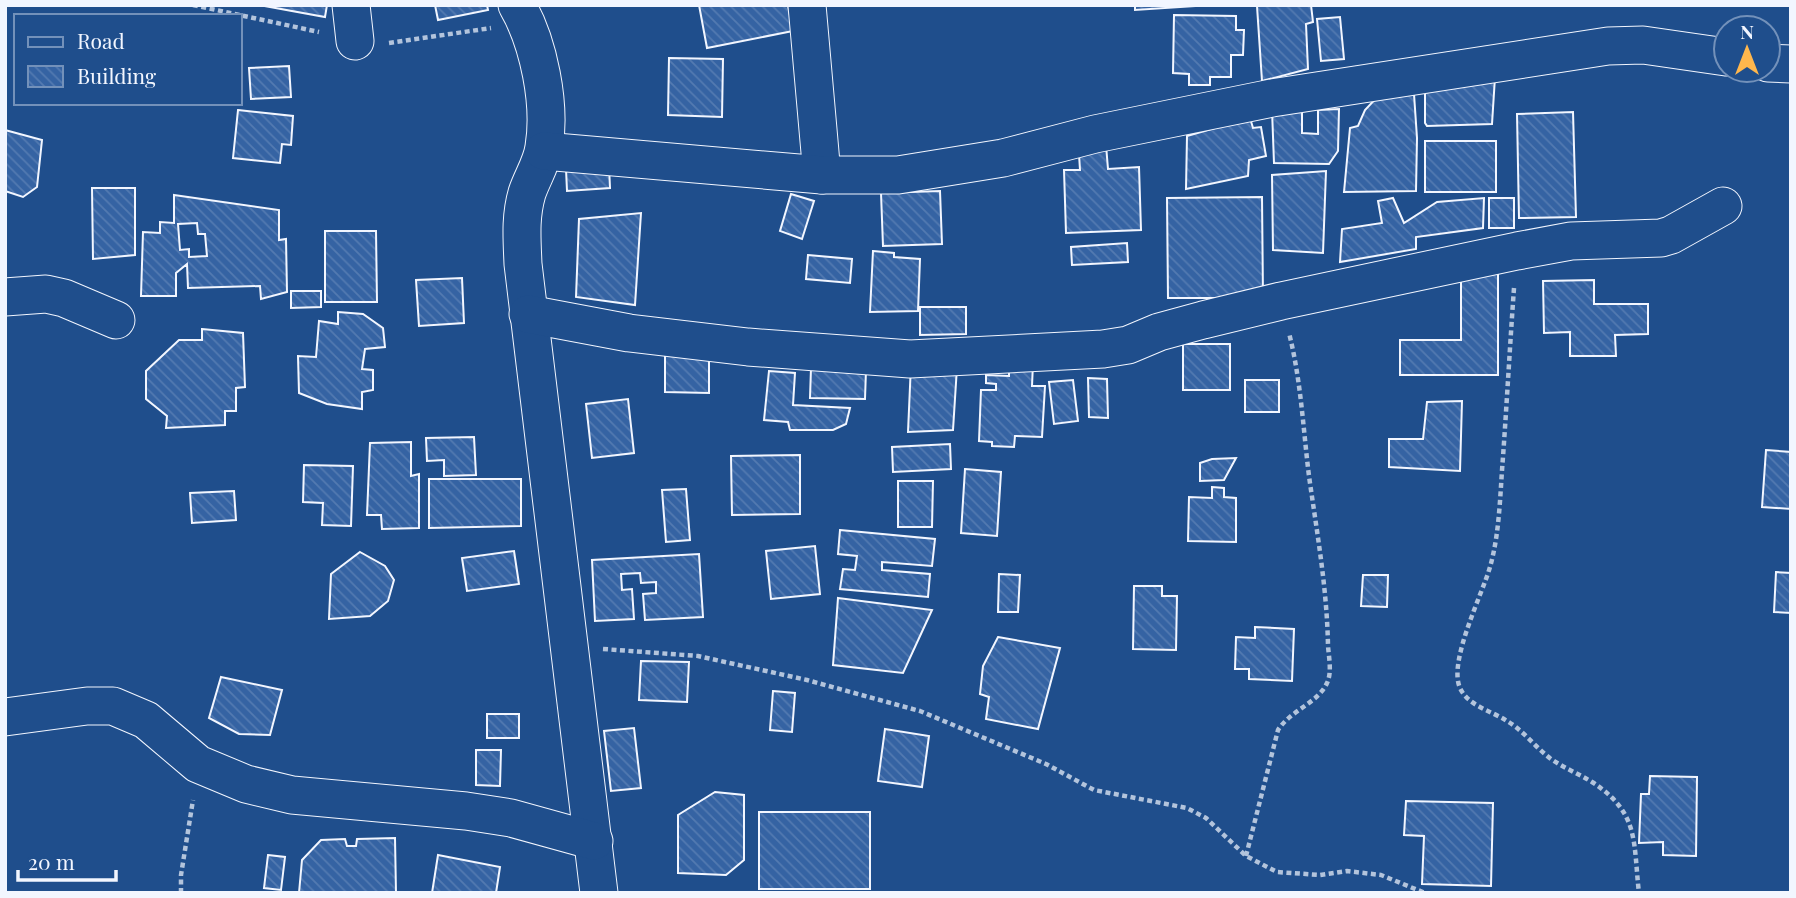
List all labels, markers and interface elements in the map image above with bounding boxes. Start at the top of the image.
legend [14,14,242,105]
north arrow [1712,14,1782,84]
text: N [1740,18,1754,44]
text: Road [77,26,125,54]
text: Building [77,61,156,89]
scale bar [18,838,116,882]
text: 20 m [28,847,75,875]

